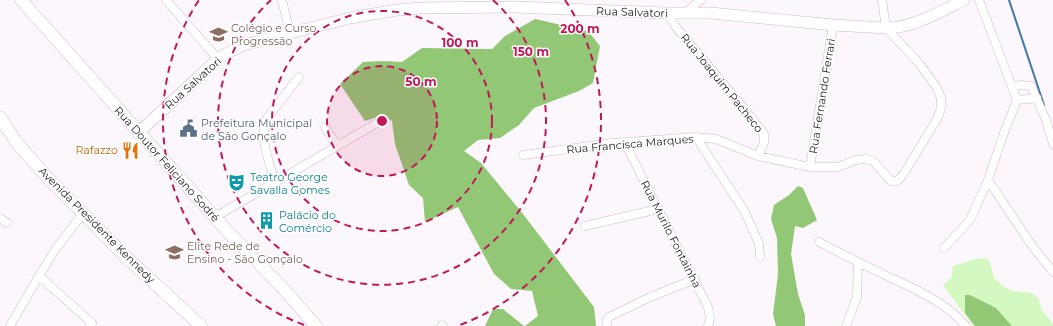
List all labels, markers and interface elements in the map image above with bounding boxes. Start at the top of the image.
street label: Rua Salvatori [596,4,668,20]
place label: Colégio e Curso Progressão [231,21,317,48]
text: 200 m [560,21,600,36]
school or university icon: Colégio e Curso Progressão [208,24,228,44]
street label: Rua Joaquim Pacheco [678,31,766,135]
text: 100 m [442,35,478,50]
street label: Rua Fernando Ferrari [806,37,838,155]
text: 150 m [513,44,549,59]
street label: Rua Salvatori [162,54,224,112]
text: 50 m [405,74,437,89]
street label: Rua Doutor Feliciano Sodré [111,103,223,225]
centre of rings [375,114,389,128]
place label: Prefeitura Municipal de São Gonçalo [201,116,312,143]
public building icon: Prefeitura Municipal de São Gonçalo [178,119,198,139]
street label: Rua Francisca Marques [566,131,695,157]
restaurant icon: Rafazzo [121,140,141,160]
place label: Rafazzo [75,143,118,157]
street label: Avenida Presidente Kennedy [36,164,158,286]
place label: Teatro George Savalla Gomes [250,170,330,197]
theatre icon: Teatro George Savalla Gomes [227,173,247,193]
street label: Rua Murilo Fontainha [638,178,704,290]
place label: Palácio do Comércio [279,208,336,235]
building icon: Palácio do Comércio [256,211,276,231]
place label: Elite Rede de Ensino - São Gonçalo [187,239,303,266]
school or university icon: Elite Rede de Ensino - São Gonçalo [164,242,184,262]

